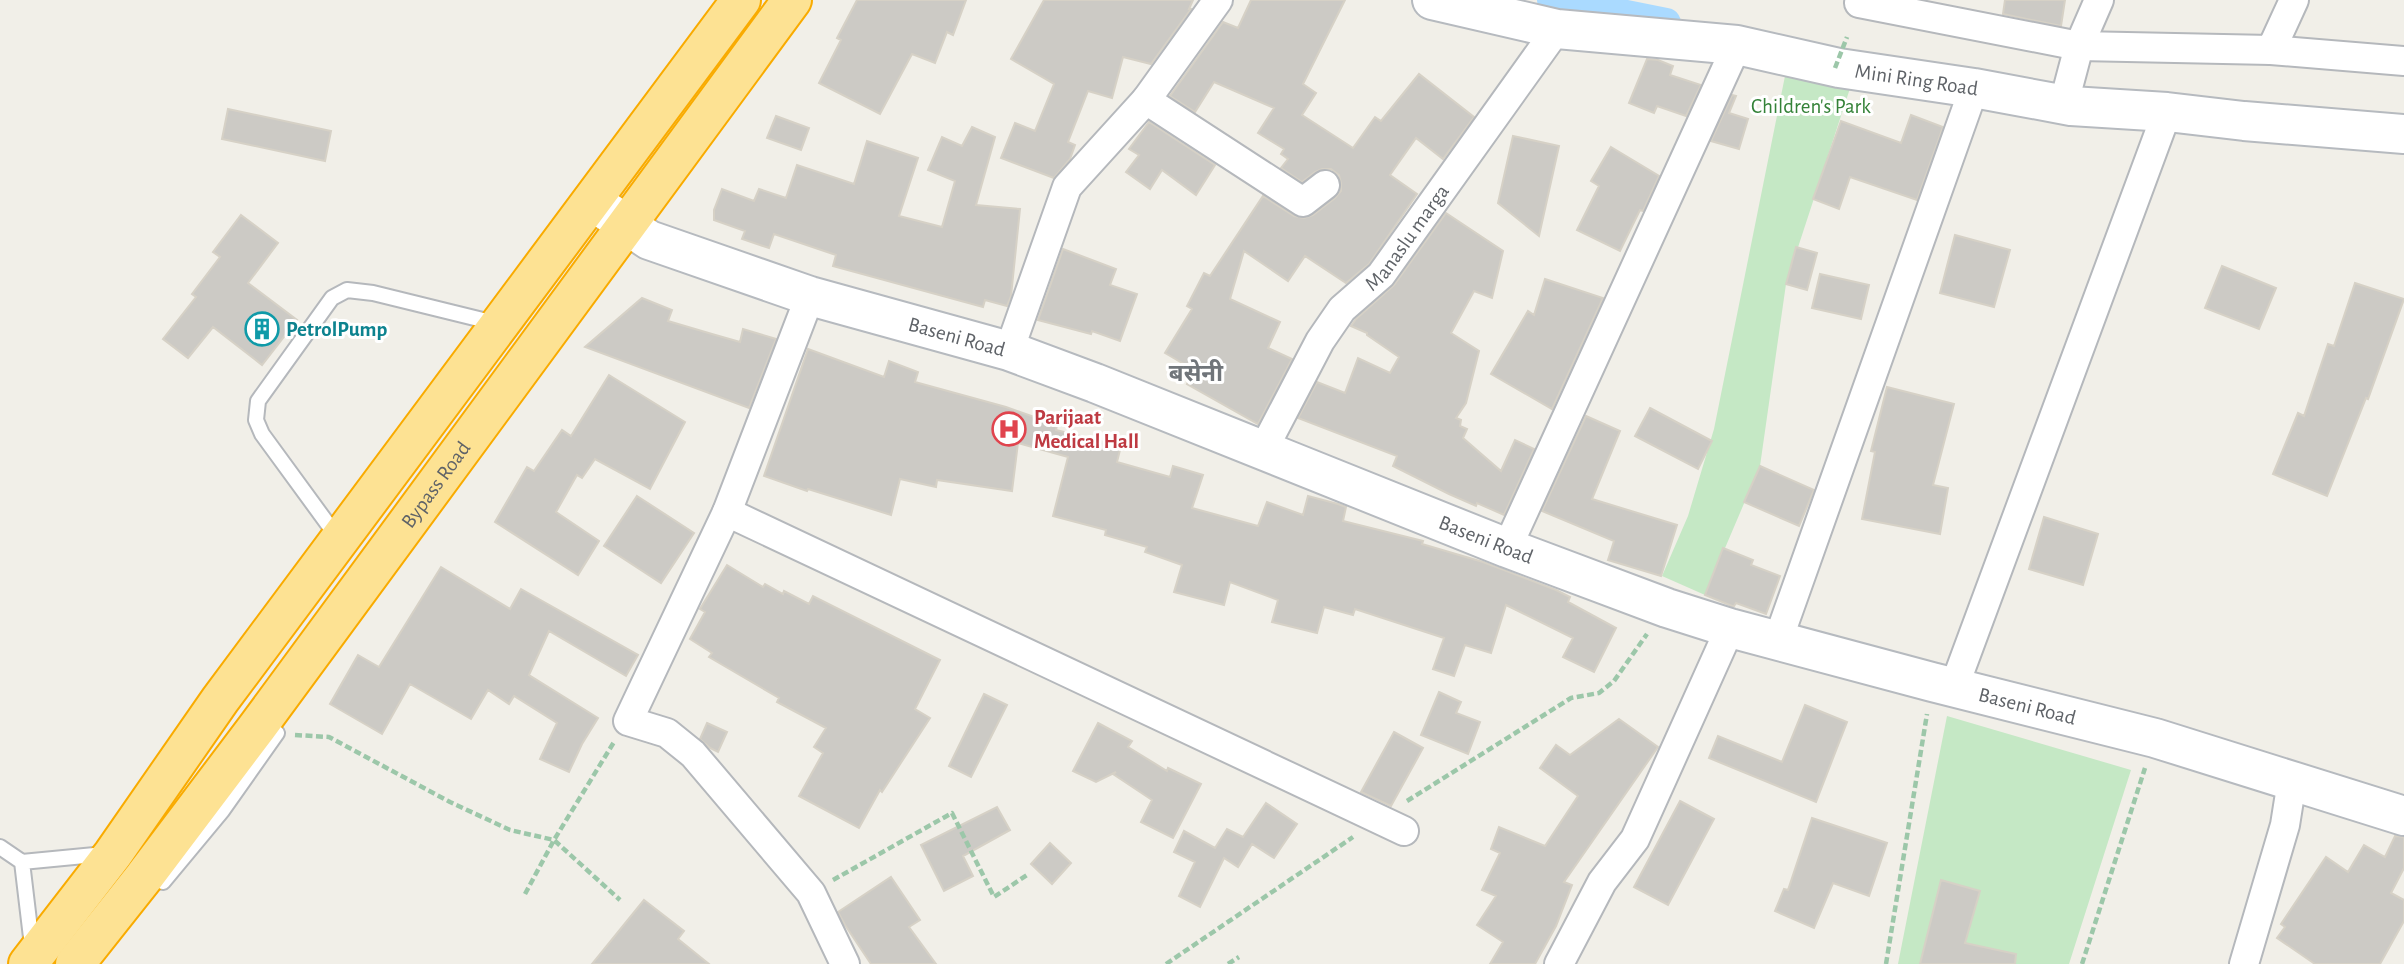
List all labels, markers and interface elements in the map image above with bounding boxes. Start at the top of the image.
street label: Mini Ring Road [1854,60,1980,99]
park label: Children's Park [1751,96,1871,117]
street label: Manaslu marga [1361,180,1453,295]
building icon: PetrolPump [243,310,281,348]
street label: Baseni Road [906,313,1008,360]
place label: PetrolPump [286,319,387,340]
district label: बसेनी [1169,359,1224,386]
place label: Parijaat Medical Hall [1034,407,1139,452]
hospital icon: Parijaat Medical Hall [990,410,1028,448]
street label: Bypass Road [397,437,474,532]
street label: Baseni Road [1436,511,1536,567]
street label: Baseni Road [1977,684,2078,728]

